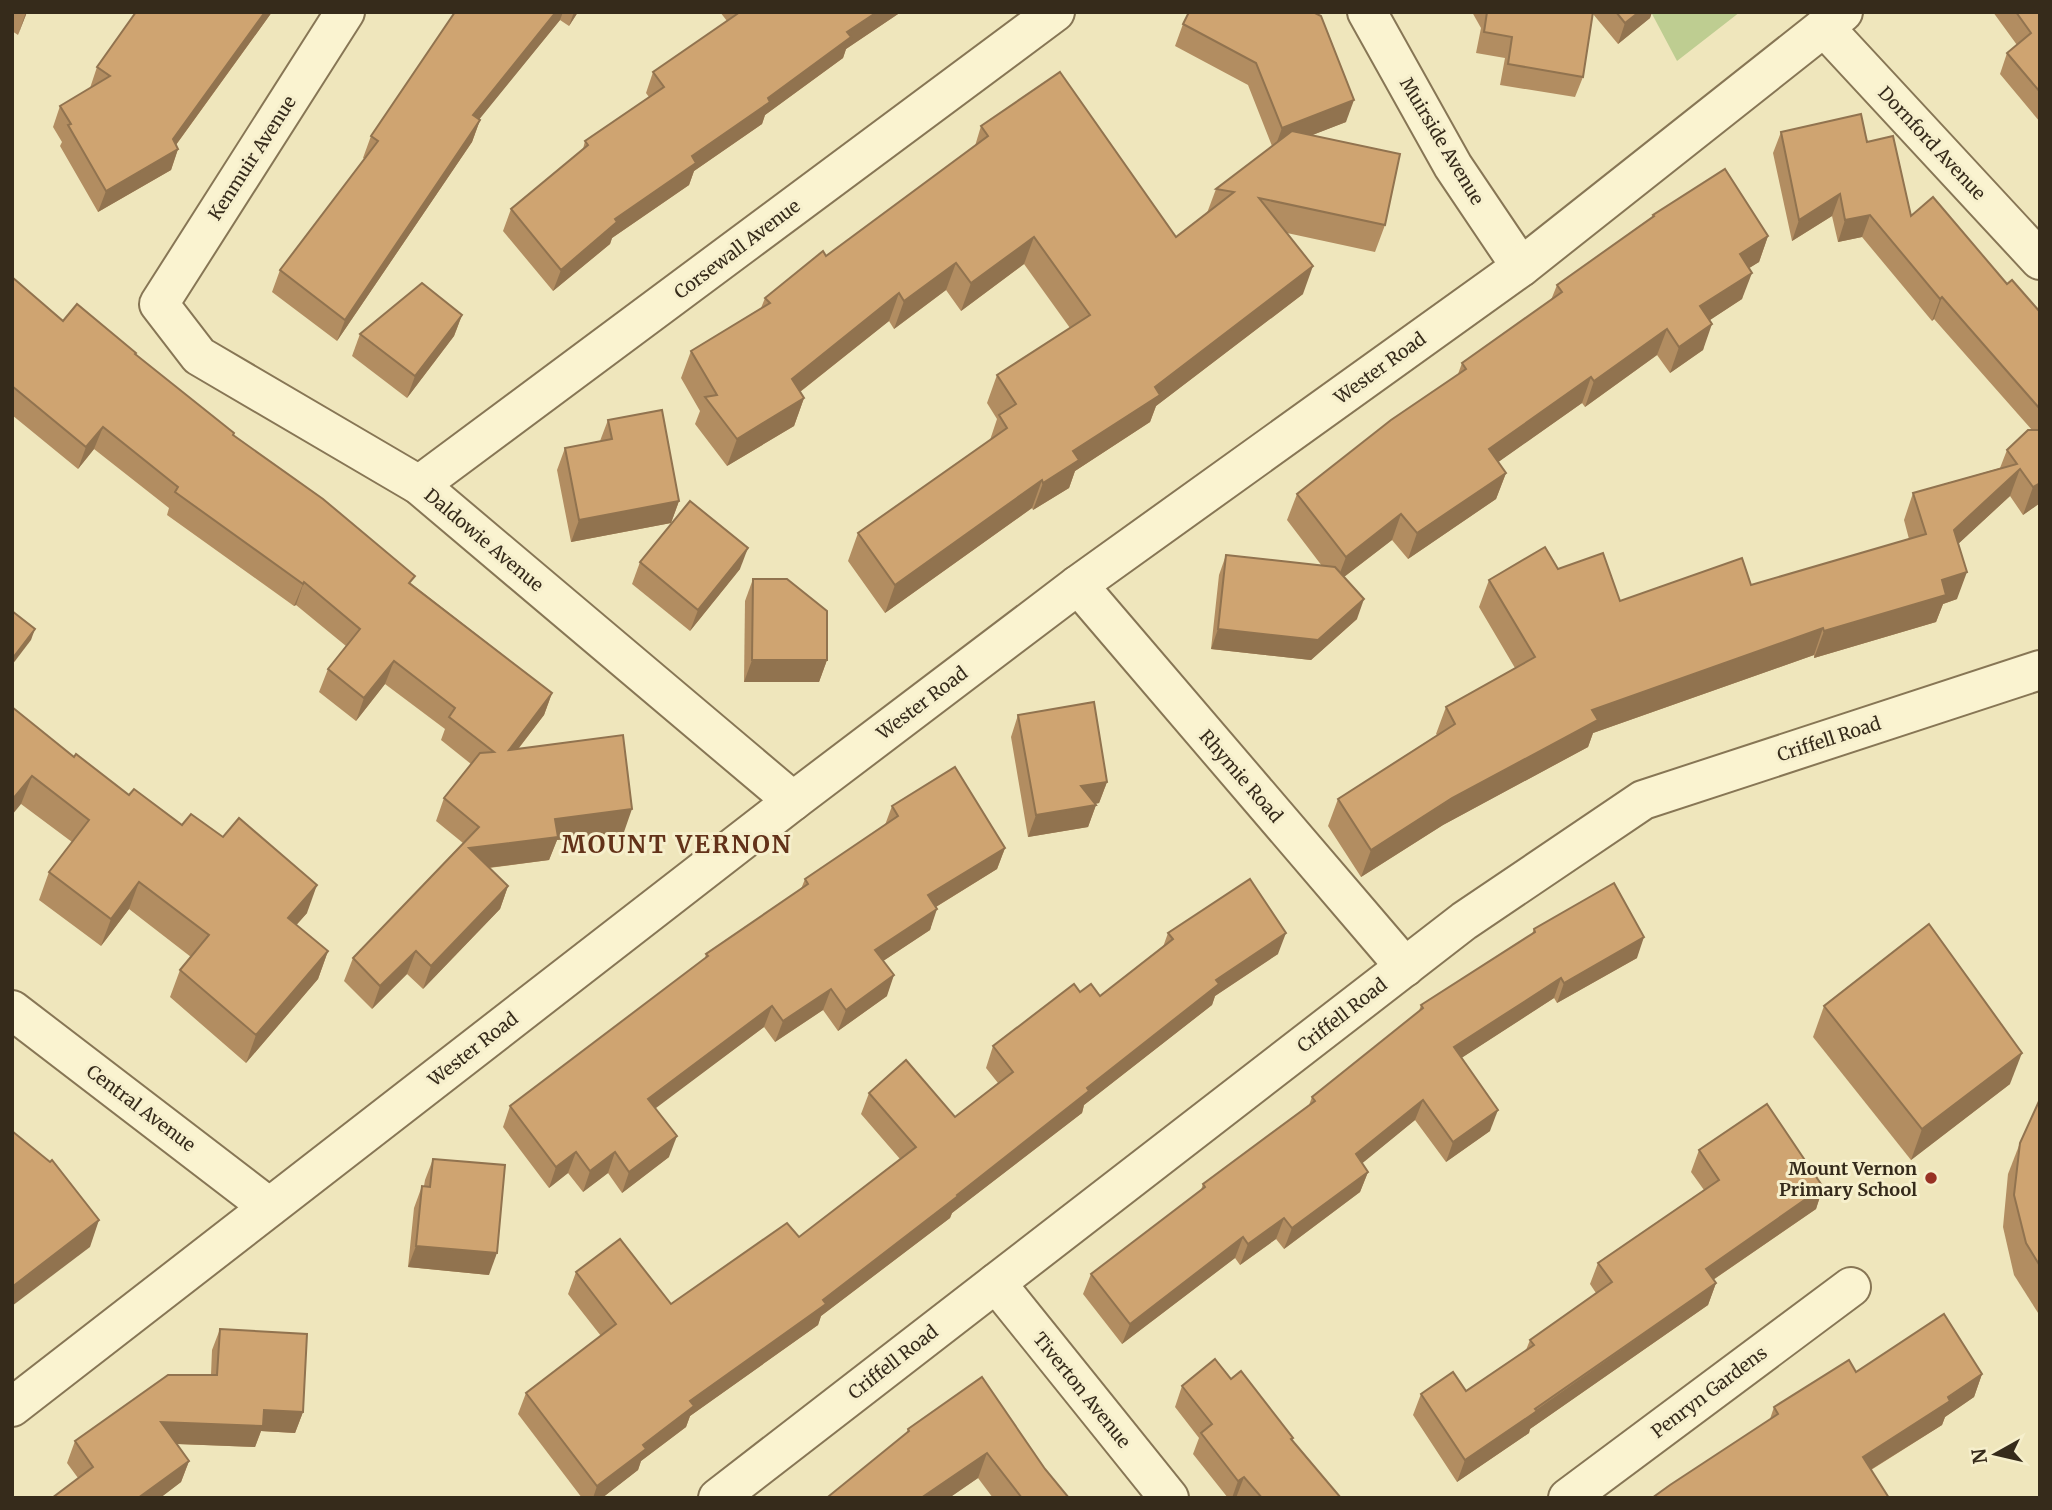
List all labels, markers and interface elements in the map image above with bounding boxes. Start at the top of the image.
street label: Muirside Avenue [1395,73,1489,209]
street label: Dornford Avenue [1873,81,1991,205]
street label: Kenmuir Avenue [203,91,301,225]
street label: Corsewall Avenue [669,194,805,304]
street label: Wester Road [1329,327,1430,410]
street label: Daldowie Avenue [420,484,548,596]
street label: Wester Road [871,661,972,745]
street label: Criffell Road [1774,711,1884,767]
street label: Rhymie Road [1194,725,1288,827]
district label: MOUNT VERNON [562,829,792,860]
street label: Criffell Road [1293,973,1392,1057]
street label: Wester Road [423,1007,523,1092]
street label: Central Avenue [82,1060,200,1156]
place label: Mount Vernon Primary School [1779,1157,1917,1201]
marker: Mount Vernon Primary School [1923,1170,1939,1186]
street label: Criffell Road [844,1320,943,1404]
street label: Tiverton Avenue [1028,1328,1136,1452]
street label: Penryn Gardens [1647,1341,1772,1443]
north arrow [1961,1419,2031,1489]
text: N [1966,1447,1992,1465]

